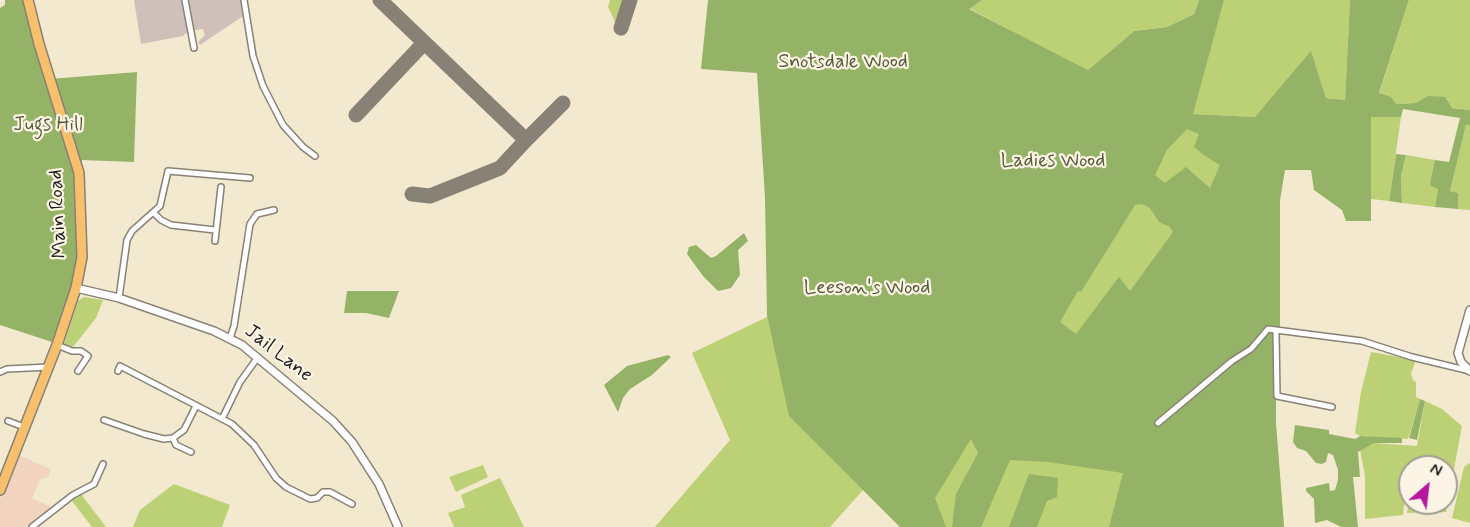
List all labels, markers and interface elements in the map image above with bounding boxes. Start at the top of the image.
park label: Snotsdale Wood [778,51,908,75]
park label: Jugs Hill [13,114,83,138]
park label: Ladies Wood [1001,150,1105,174]
street label: Main Road [45,169,73,259]
park label: Leeson's Wood [804,277,930,301]
street label: Jail Lane [239,320,317,388]
north arrow [1398,455,1458,515]
text: N [1426,459,1445,482]

